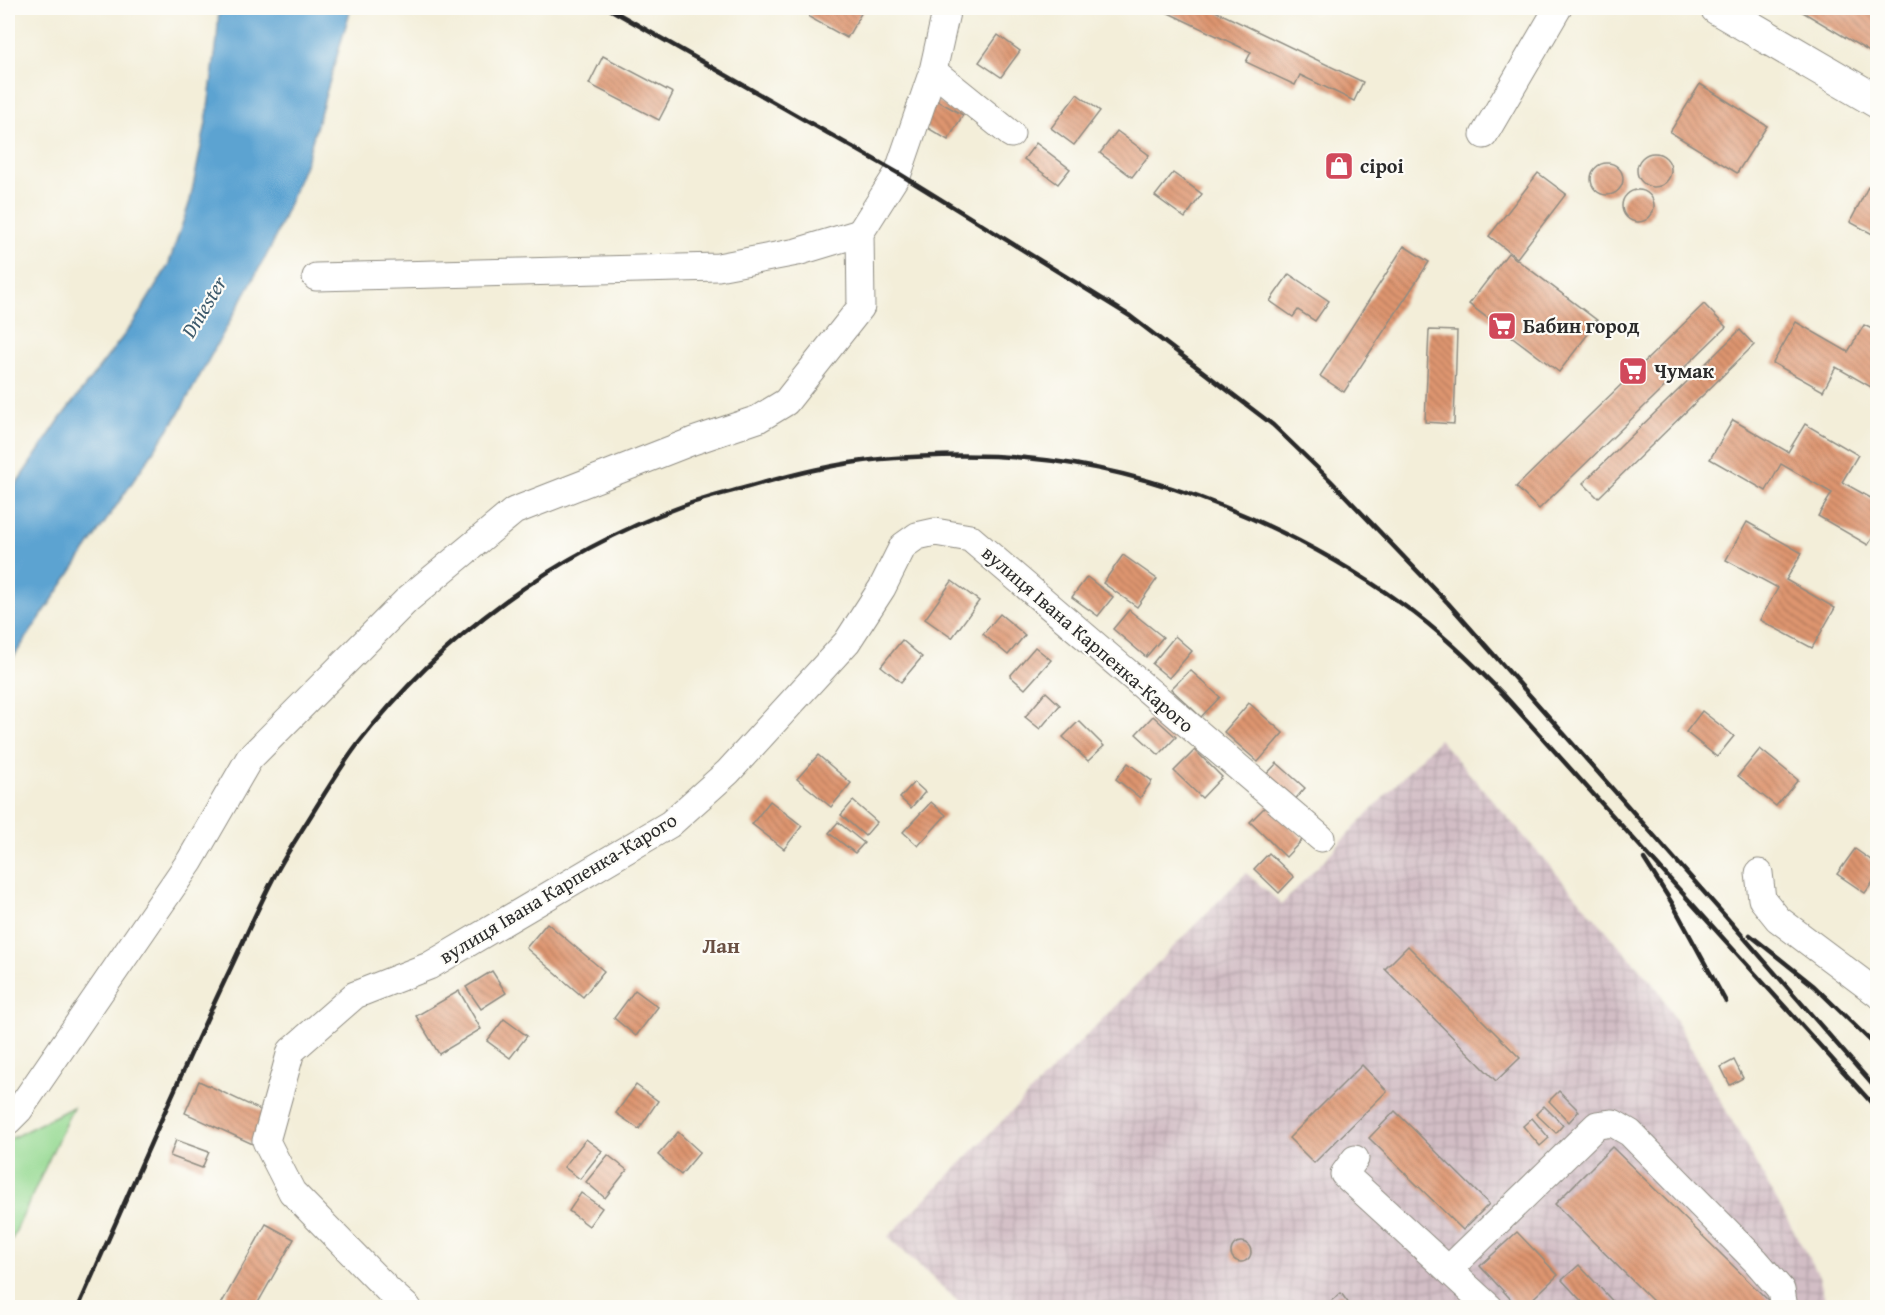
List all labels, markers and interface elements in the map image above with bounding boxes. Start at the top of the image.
shop icon: сіроі [1323,150,1355,182]
place label: сіроі [1360,151,1404,180]
water label: Dniester [173,269,235,344]
supermarket icon: Бабин город [1486,310,1518,342]
place label: Бабин город [1523,311,1640,340]
supermarket icon: Чумак [1617,355,1649,387]
place label: Чумак [1654,356,1715,385]
street label: вулиця Івана Карпенка-Карого [976,538,1201,739]
street label: вулиця Івана Карпенка-Карого [433,805,682,970]
district label: Лан [702,930,740,961]

